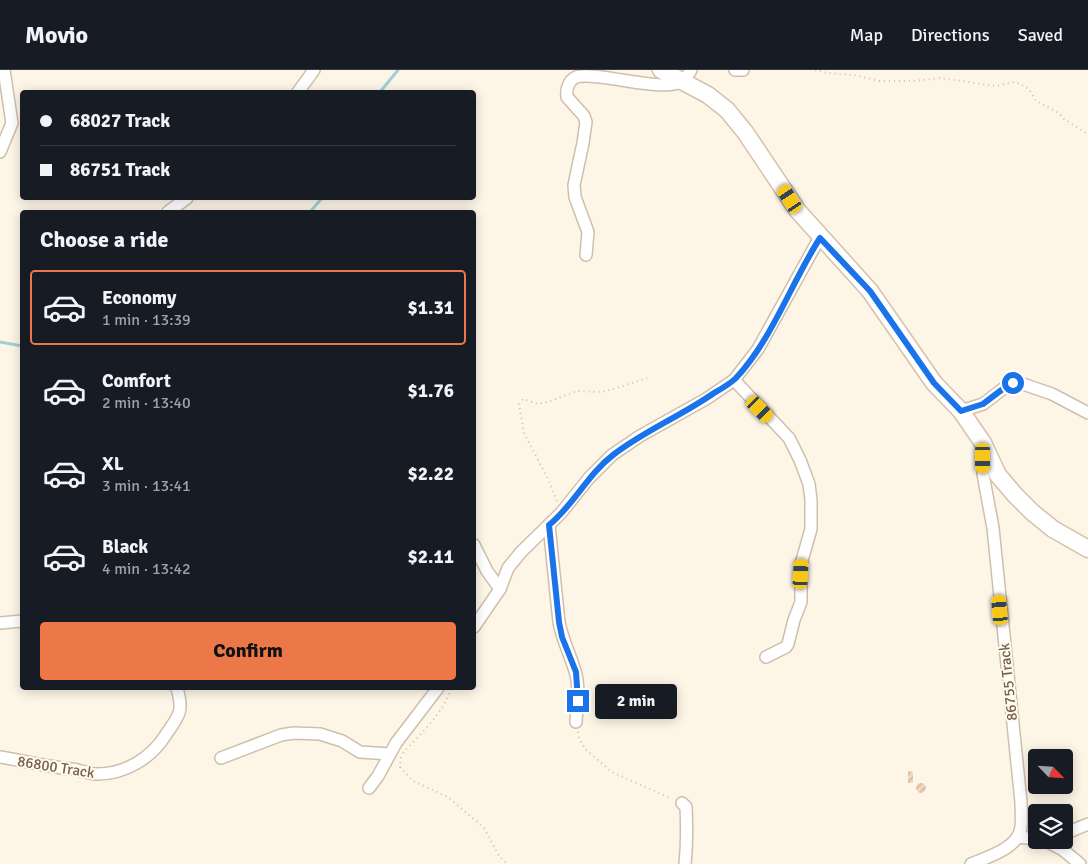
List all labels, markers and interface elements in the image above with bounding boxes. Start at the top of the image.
text: Movio [25,20,88,50]
text: Map [850,24,883,46]
text: Directions [911,24,990,46]
text: Saved [1018,24,1063,46]
text: 68027 Track [70,109,170,133]
text: 86751 Track [70,158,170,182]
car [775,182,804,216]
text: Choose a ride [40,226,168,253]
icon: car [42,285,87,330]
text: Economy [102,286,176,310]
text: $1.31 [408,296,454,320]
text: 1 min · 13:39 [102,310,191,330]
icon: car [42,368,87,413]
text: Comfort [102,369,171,393]
route start [1002,372,1024,394]
text: $1.76 [408,379,454,403]
text: 2 min · 13:40 [102,393,191,413]
car [744,393,775,425]
car [975,443,990,473]
icon: car [42,451,87,496]
text: XL [102,452,124,476]
text: $2.22 [408,462,454,486]
text: 3 min · 13:41 [102,476,191,496]
icon: car [42,534,87,579]
text: Black [102,535,148,559]
text: $2.11 [408,545,454,569]
text: 4 min · 13:42 [102,559,191,579]
car [792,559,809,589]
car [991,594,1008,626]
button: Confirm [40,622,456,680]
street label: 86755 Track [995,642,1021,722]
callout: 2 min [596,684,678,718]
route end [567,690,589,712]
text: 2 min [617,691,655,711]
north arrow [1028,749,1072,794]
map controls [1028,749,1073,849]
street label: 86800 Track [16,752,96,782]
button: layers [1028,804,1073,849]

